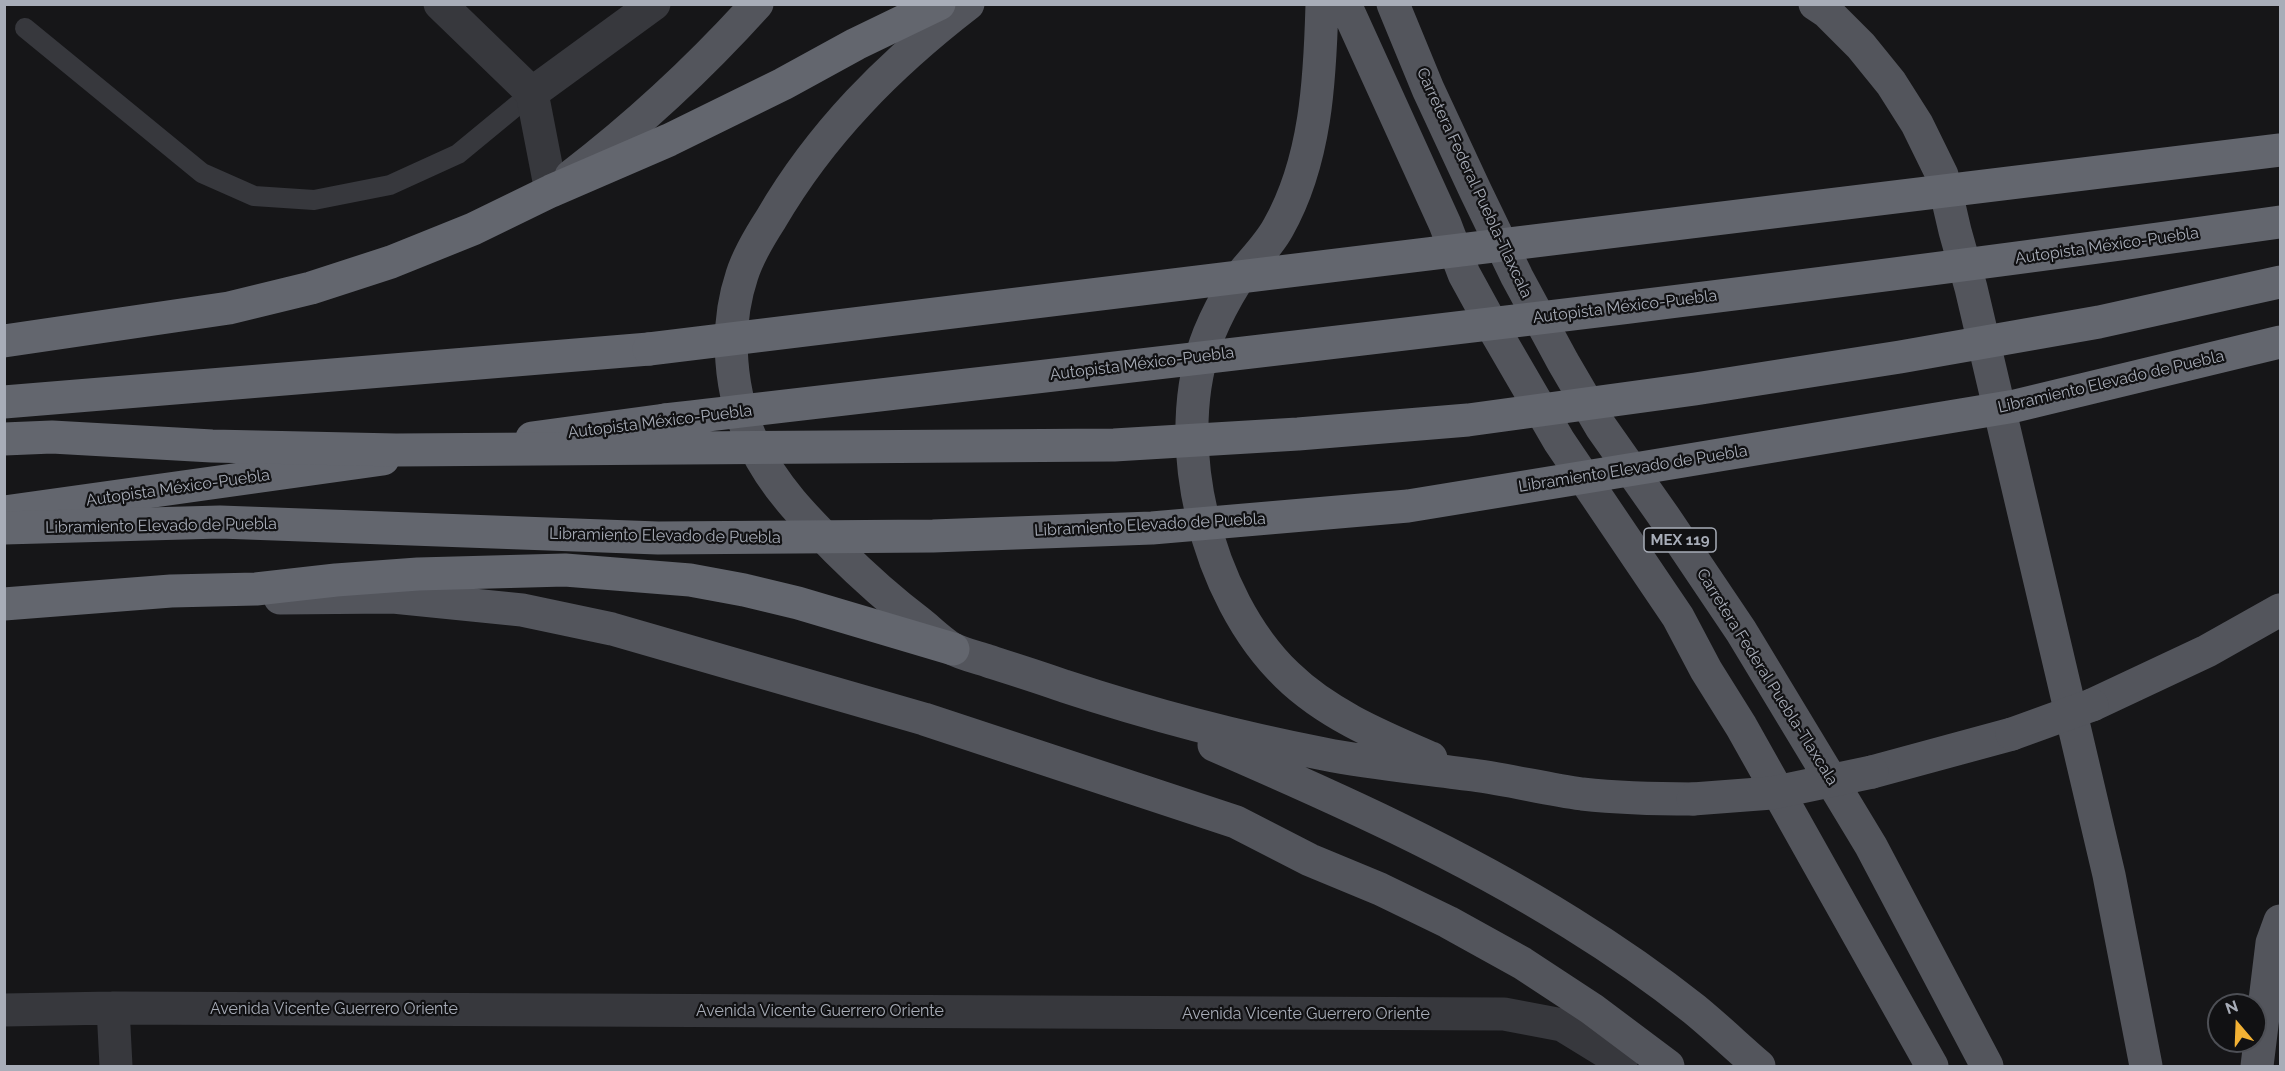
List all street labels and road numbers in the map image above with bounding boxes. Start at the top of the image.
street label: Carretera Federal Puebla-Tlaxcala [1412,65,1536,301]
street label: Autopista México-Puebla [2014,224,2200,268]
street label: Autopista México-Puebla [1532,286,1718,328]
street label: Autopista México-Puebla [1049,343,1235,385]
street label: Libramiento Elevado de Puebla [1996,347,2226,417]
street label: Autopista México-Puebla [567,401,753,443]
street label: Libramiento Elevado de Puebla [1517,441,1749,497]
street label: Autopista México-Puebla [85,466,271,510]
street label: Libramiento Elevado de Puebla [1034,509,1266,541]
street label: Libramiento Elevado de Puebla [45,514,277,538]
street label: Libramiento Elevado de Puebla [549,524,781,548]
road number: MEX 119 [1644,528,1716,552]
street label: Carretera Federal Puebla-Tlaxcala [1692,565,1842,789]
street label: Avenida Vicente Guerrero Oriente [210,999,458,1019]
street label: Avenida Vicente Guerrero Oriente [696,1001,944,1021]
street label: Avenida Vicente Guerrero Oriente [1182,1004,1430,1024]

